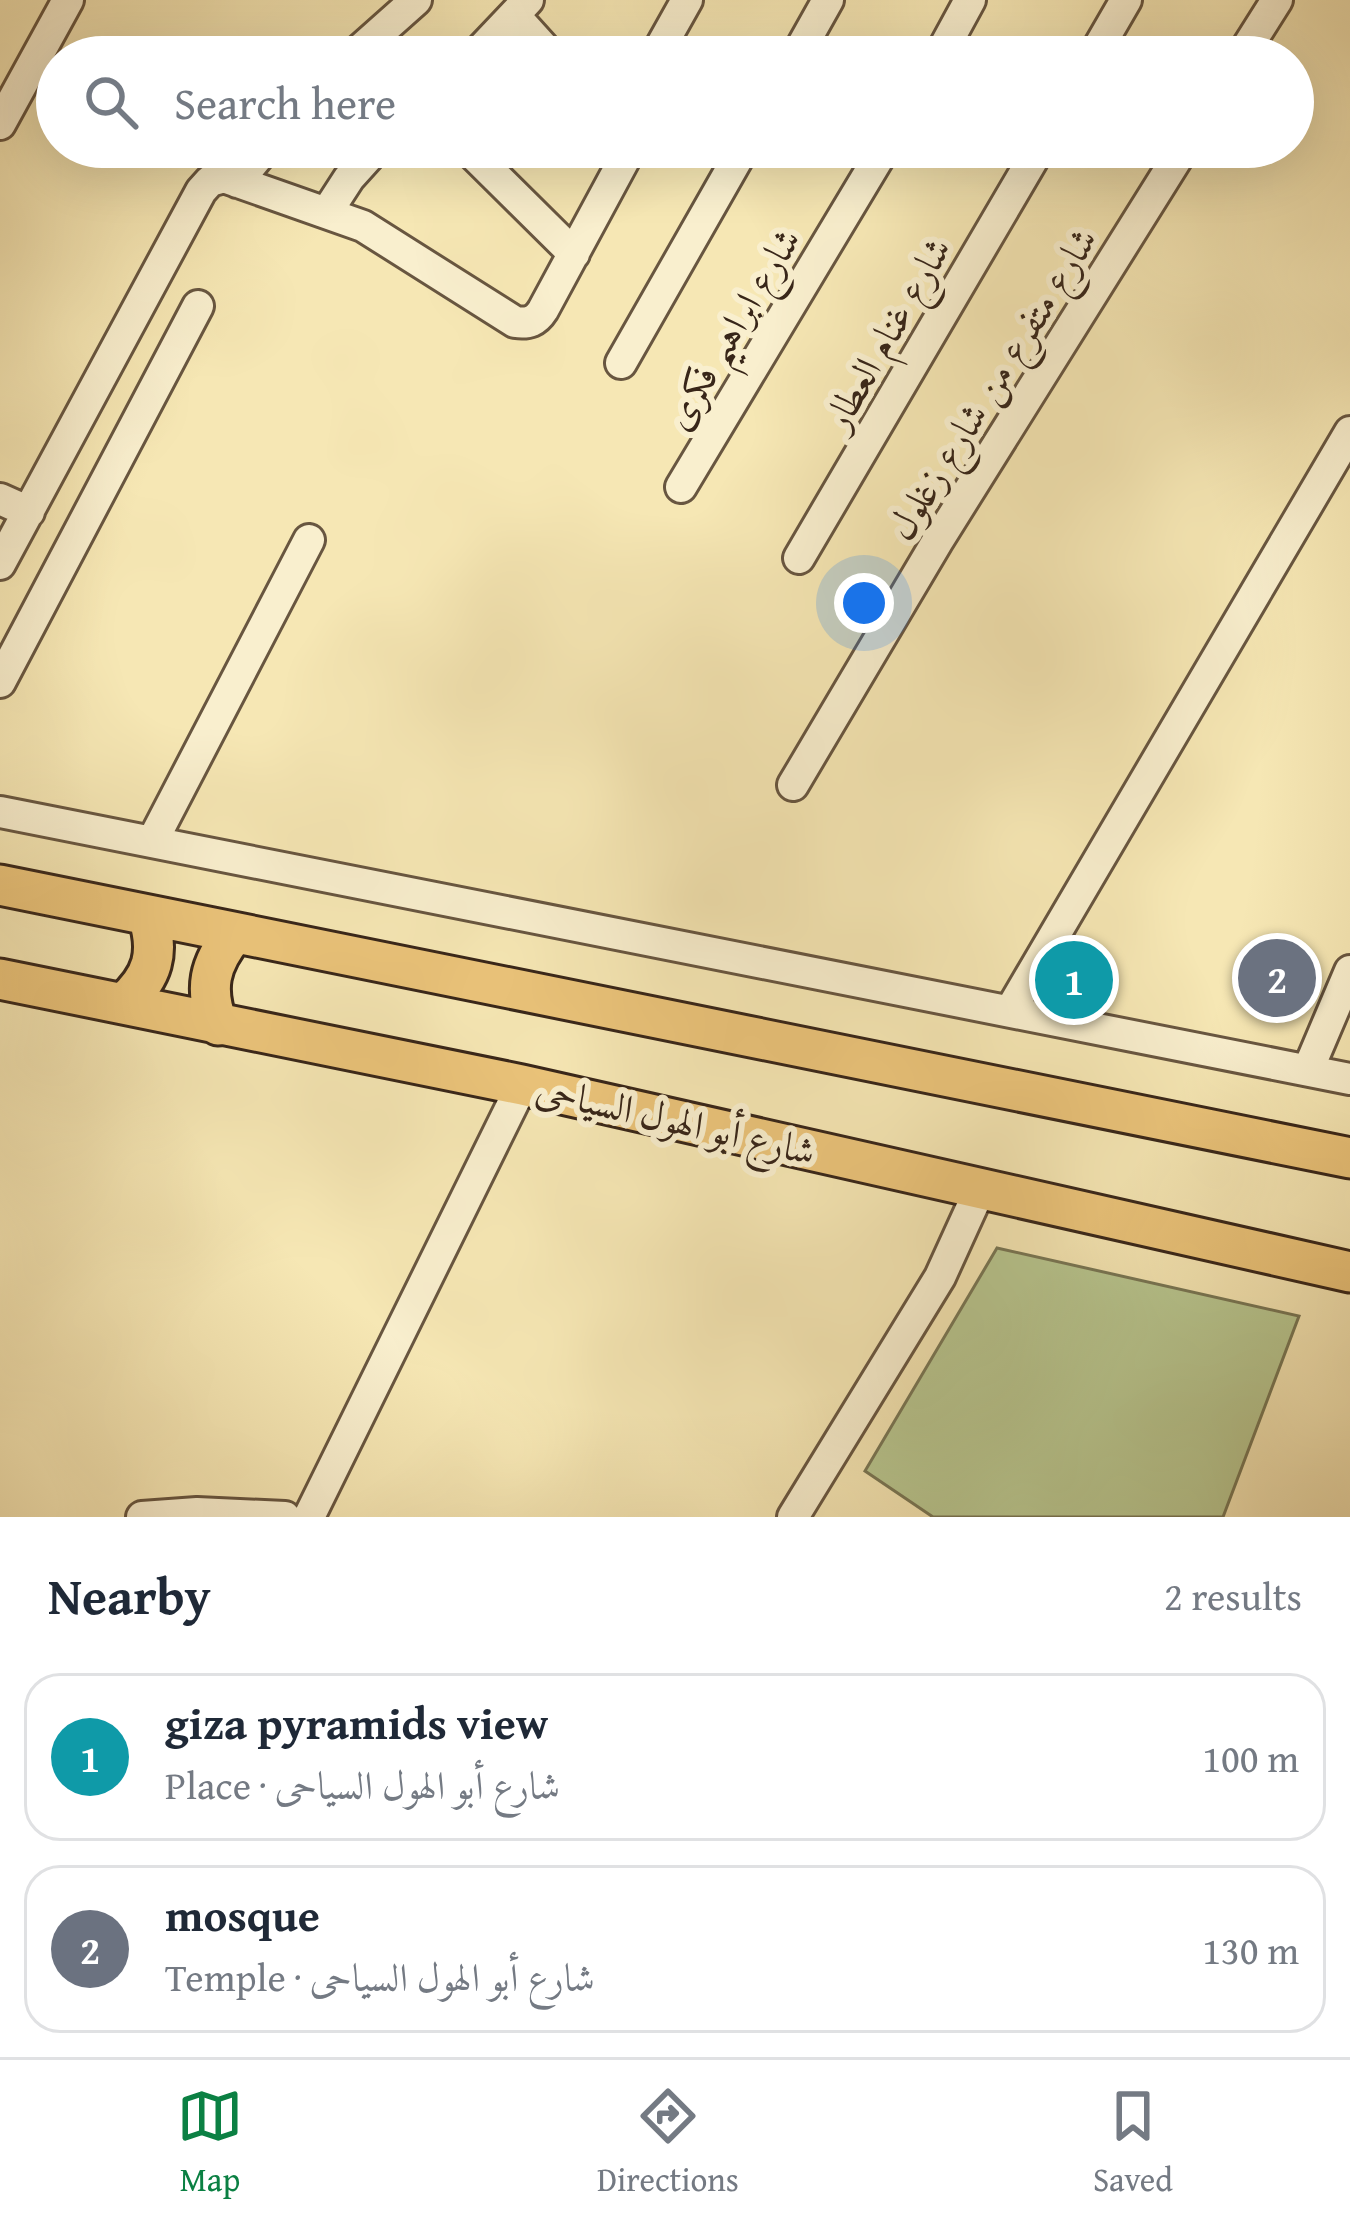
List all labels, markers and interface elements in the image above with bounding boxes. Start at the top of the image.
search box [36,36,1314,168]
icon: search [78,69,144,135]
text: Search here [174,70,396,135]
street label: شارع متفرع من شارع زغلول [872,215,1115,553]
street label: شارع ابراهيم فكرى [648,216,823,446]
street label: شارع غنام العطار [806,226,971,447]
your location [834,573,894,633]
pin: 2 [1238,933,1316,1023]
pin: 1 [1035,935,1113,1025]
street label: شارع أبو الهول السياحى [529,1059,822,1184]
text: Nearby [48,1558,211,1633]
text: 2 results [1164,1567,1302,1624]
text: giza pyramids view [165,1690,548,1755]
text: 1 [80,1729,100,1786]
text: 100 m [1202,1729,1299,1786]
text: Place · شارع أبو الهول السياحى [165,1756,560,1813]
text: mosque [165,1882,320,1947]
text: 2 [80,1921,100,1978]
text: 130 m [1202,1921,1299,1978]
text: Temple · شارع أبو الهول السياحى [165,1948,595,2005]
tab: Map [177,2083,243,2203]
tab: Directions [597,2083,739,2203]
tab: Saved [1093,2083,1173,2203]

